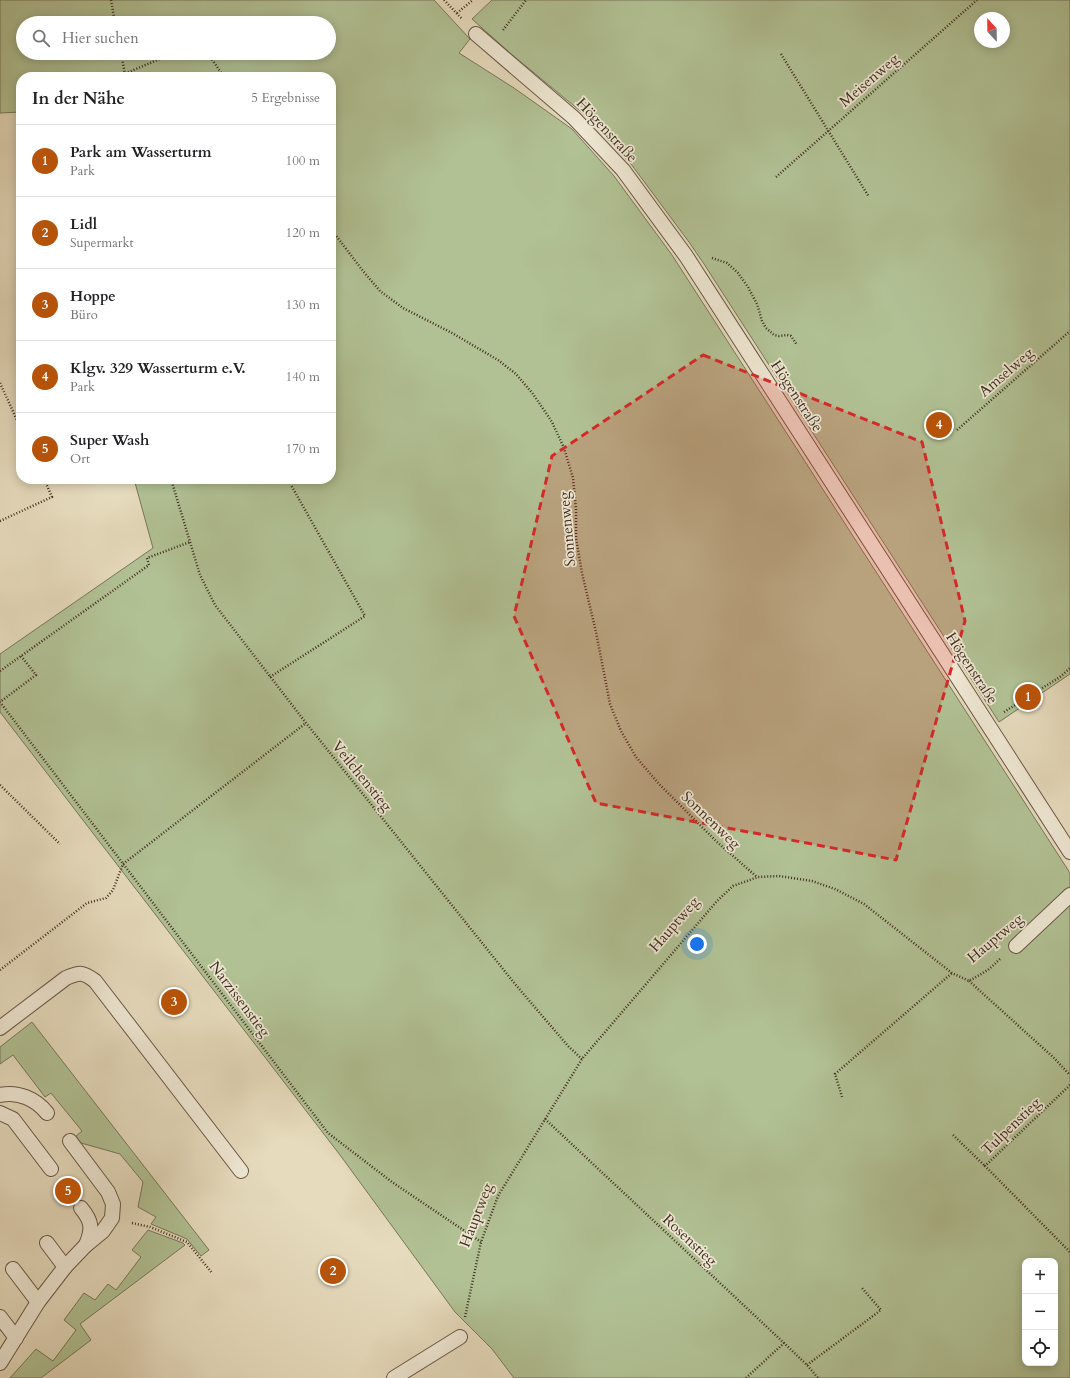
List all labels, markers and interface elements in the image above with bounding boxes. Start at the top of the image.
north arrow [974,12,1010,48]
search box [16,16,336,60]
icon: search [30,27,52,49]
text: Hier suchen [62,28,139,48]
street label: Meisenweg [835,48,903,111]
text: In der Nähe [32,87,125,110]
text: 5 Ergebnisse [251,89,320,107]
street label: Högenstraße [572,93,642,167]
text: Park am Wasserturm [70,142,212,162]
text: 1 [42,152,48,170]
text: 100 m [286,152,320,170]
text: Park [70,162,95,180]
text: Lidl [70,214,97,234]
text: 2 [42,224,48,242]
text: 120 m [286,224,320,242]
text: Supermarkt [70,234,134,252]
text: Hoppe [70,286,116,306]
text: 3 [42,296,48,314]
text: 130 m [286,296,320,314]
text: Büro [70,306,98,324]
street label: Amselweg [974,342,1038,401]
street label: Högenstraße [766,356,828,436]
text: Klgv. 329 Wasserturm e.V. [70,358,246,378]
text: 4 [42,368,48,386]
text: 140 m [286,368,320,386]
text: Park [70,378,95,396]
pin: 4 [926,410,952,440]
text: Super Wash [70,430,149,450]
text: 5 [42,440,48,458]
text: 170 m [286,440,320,458]
text: Ort [70,450,90,468]
street label: Sonnenweg [554,490,580,567]
street label: Högenstraße [941,628,1003,708]
pin: 1 [1015,682,1041,712]
street label: Veilchenstieg [327,736,397,816]
street label: Sonnenweg [677,787,745,854]
street label: Hauptweg [644,892,704,956]
street label: Hauptweg [963,908,1028,967]
your location [687,934,707,954]
street label: Narzissenstieg [205,957,275,1042]
pin: 3 [161,987,187,1017]
street label: Tulpenstieg [977,1092,1046,1159]
pin: 5 [55,1176,81,1206]
street label: Hauptweg [455,1179,498,1250]
street label: Rosenstieg [658,1209,722,1271]
pin: 2 [320,1256,346,1286]
map controls [1022,1258,1058,1366]
button: + [1022,1258,1058,1294]
button: − [1022,1294,1058,1330]
button: locate [1022,1330,1058,1366]

